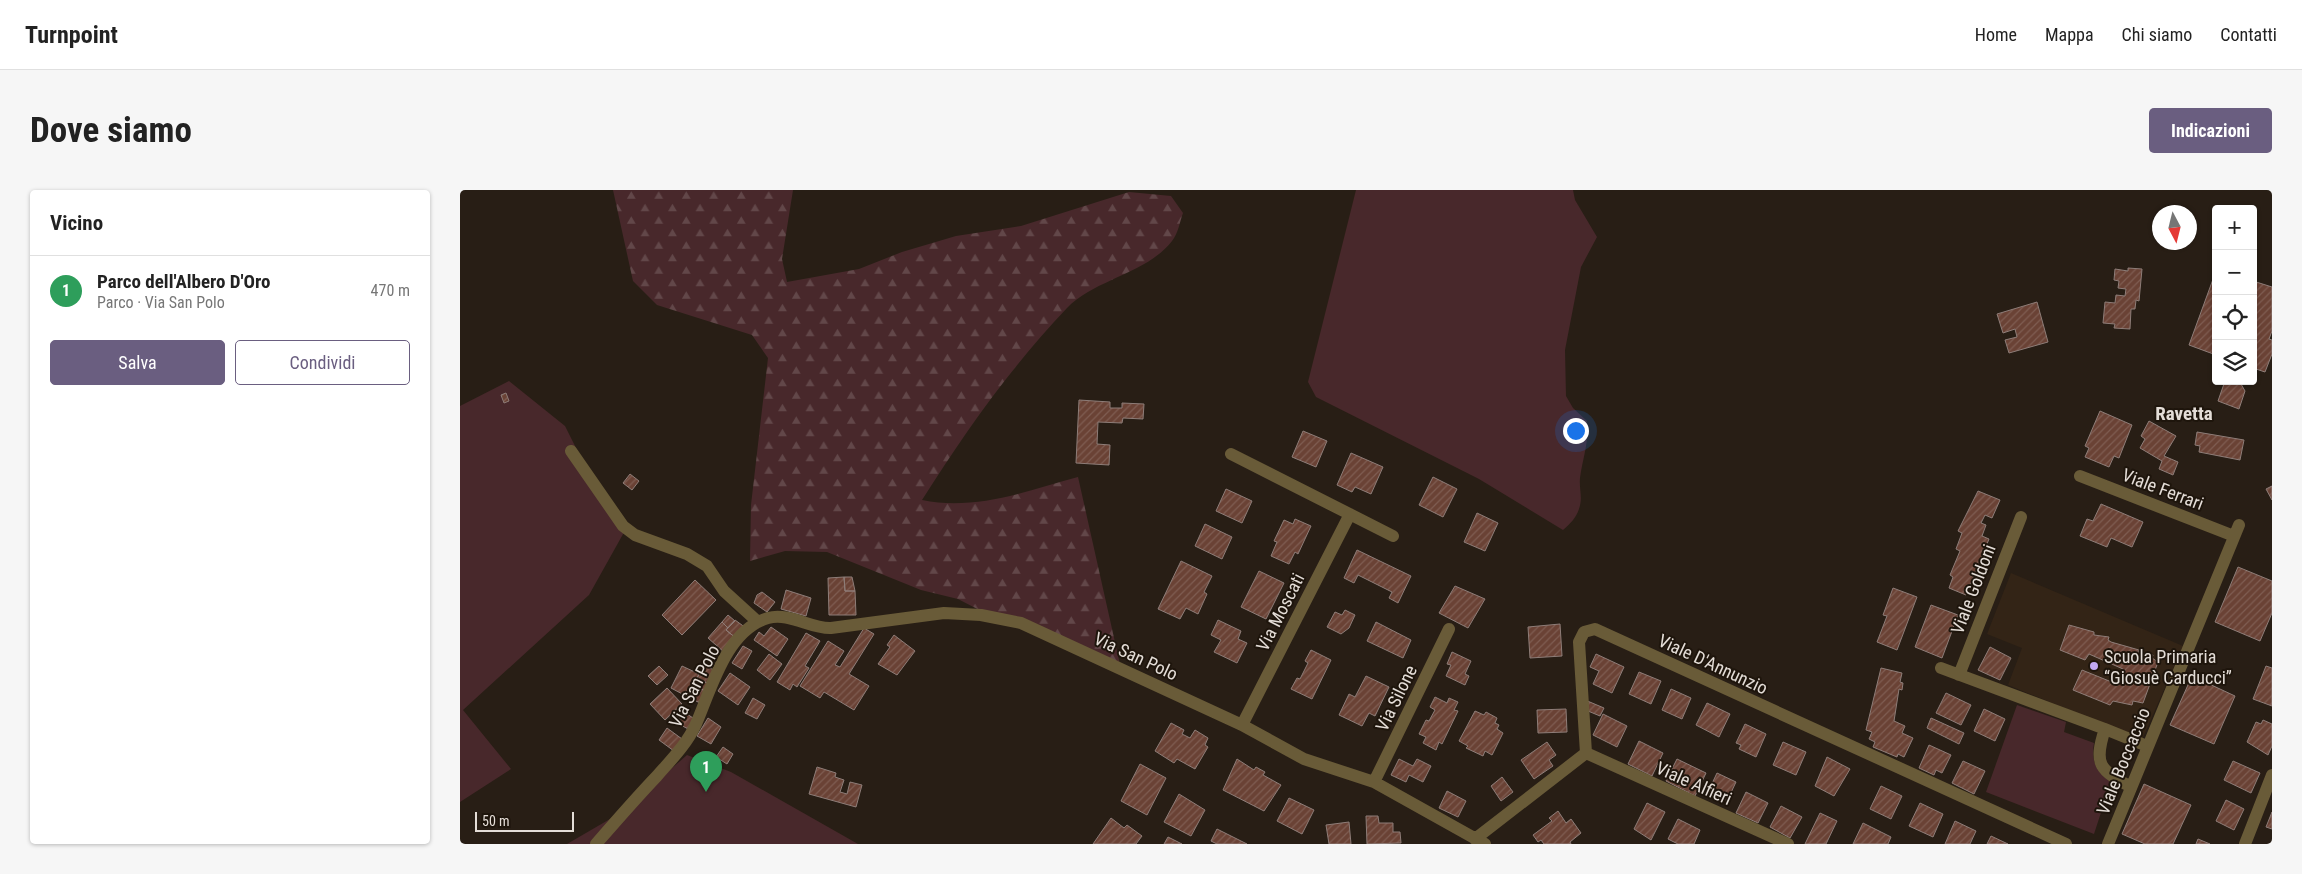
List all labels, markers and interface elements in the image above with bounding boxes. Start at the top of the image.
text: Turnpoint [25,21,118,49]
text: Home [1975,24,2017,45]
text: Mappa [2045,24,2094,45]
text: Chi siamo [2122,24,2192,45]
text: Contatti [2220,24,2277,45]
button: Indicazioni [2149,108,2272,153]
text: Dove siamo [30,110,192,151]
north arrow [2152,205,2197,250]
map controls [2212,205,2257,385]
button: + [2212,205,2257,250]
text: Vicino [50,211,103,235]
button: − [2212,250,2257,295]
text: Parco dell'Albero D'Oro [97,270,270,293]
text: 1 [62,281,70,300]
text: 470 m [371,281,410,300]
text: Parco · Via San Polo [97,293,225,312]
button: locate [2212,295,2257,340]
button: Salva [50,340,225,385]
button: Condividi [235,340,410,385]
button: layers [2212,340,2257,385]
district label: Ravetta [2155,402,2213,425]
your location [1563,418,1589,444]
street label: Viale Ferrari [2119,464,2207,514]
street label: Viale Goldoni [1946,541,2000,637]
street label: Via Moscati [1252,570,1308,654]
street label: Via San Polo [1091,627,1181,685]
street label: Viale D'Annunzio [1655,630,1771,698]
street label: Via San Polo [664,641,724,731]
place label: Scuola Primaria “Giosuè Carducci” [2104,646,2232,688]
marker: Scuola Primaria “Giosuè Carducci” [2088,660,2100,672]
street label: Via Silone [1371,662,1421,734]
street label: Viale Boccaccio [2092,704,2154,818]
pin: 1 [690,751,722,792]
street label: Viale Alfieri [1653,757,1735,809]
scale bar [475,809,574,832]
text: 50 m [482,813,510,829]

